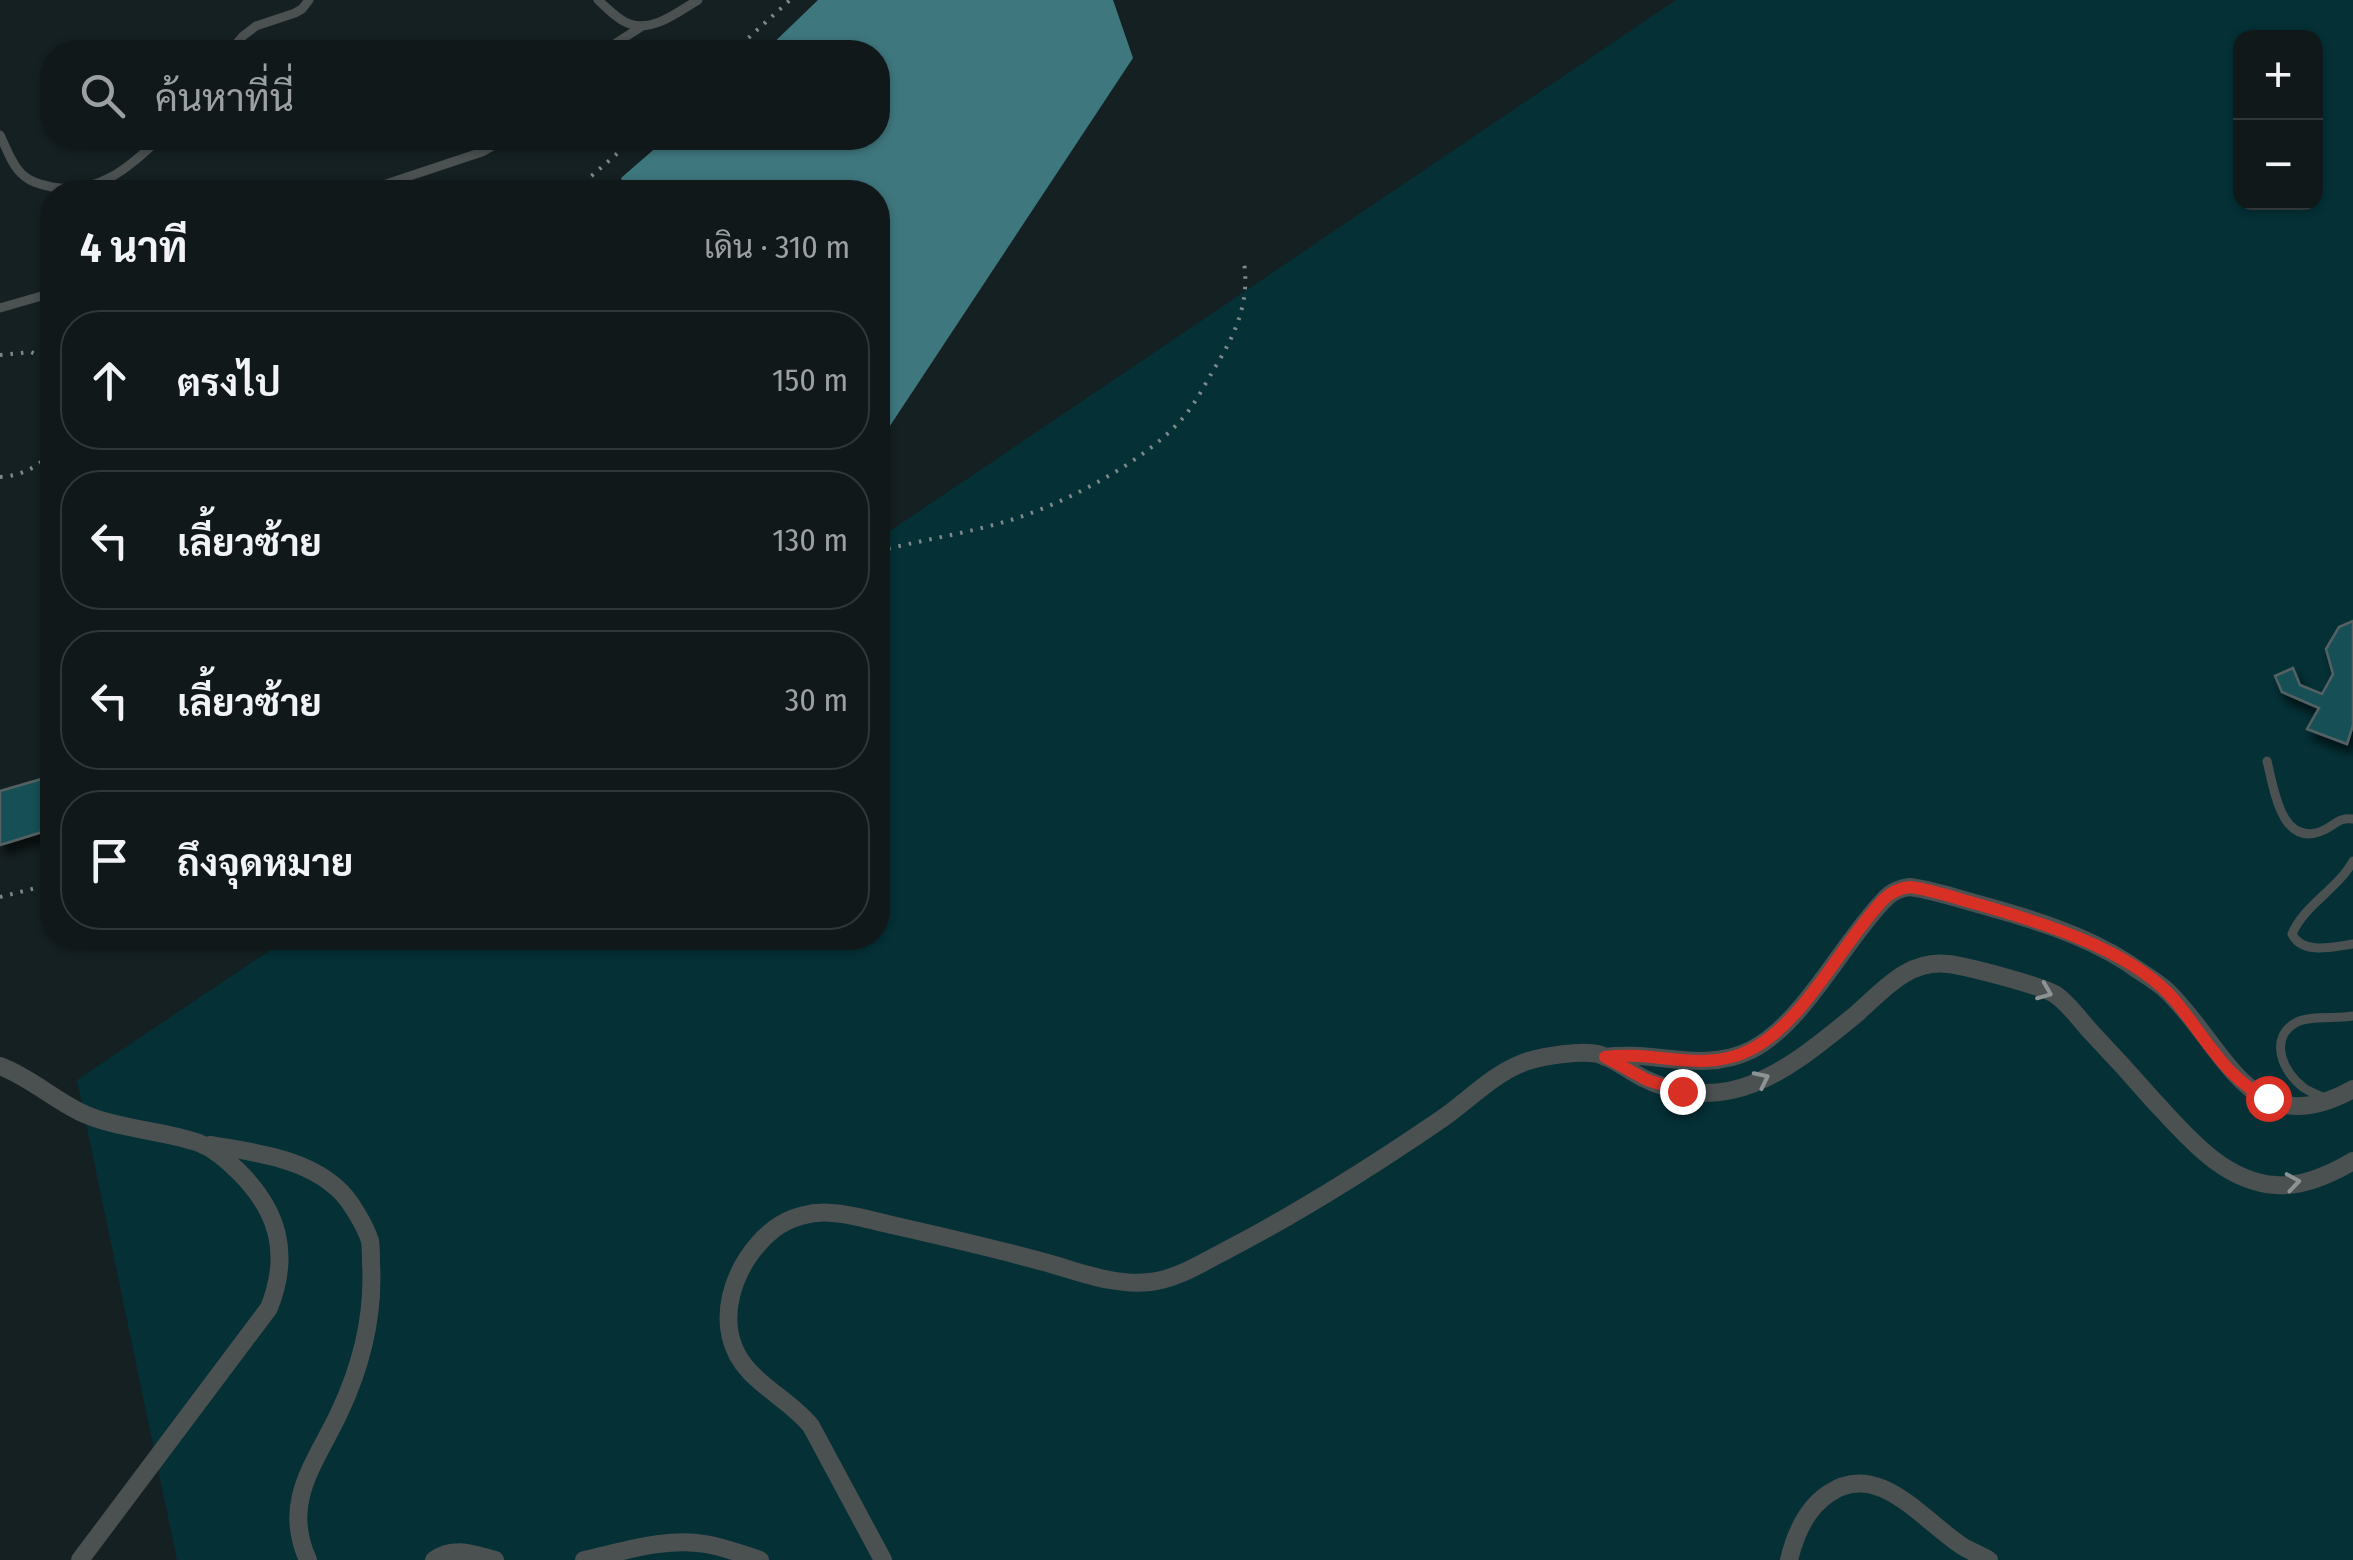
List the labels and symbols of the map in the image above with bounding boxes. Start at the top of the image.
one-way arrow [2035,981,2053,1001]
route end [1660,1069,1706,1115]
one-way arrow [1751,1071,1769,1091]
route start [2246,1076,2292,1122]
one-way arrow [2285,1173,2301,1194]

